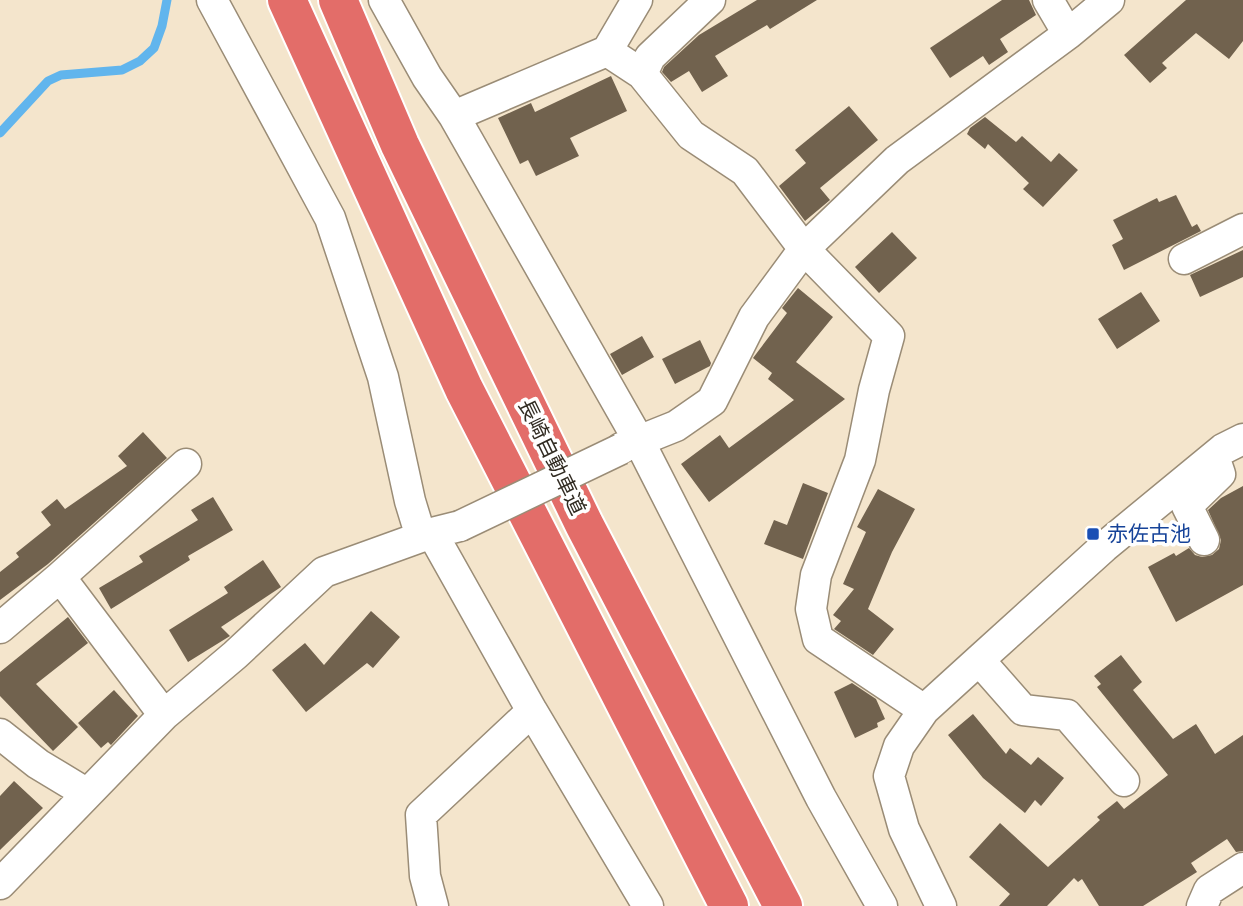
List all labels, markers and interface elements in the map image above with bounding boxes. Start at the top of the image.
street label: 長崎自動車道 [514,395,591,519]
place label: 赤佐古池 [1107,521,1191,546]
marker: 赤佐古池 [1085,526,1101,542]

